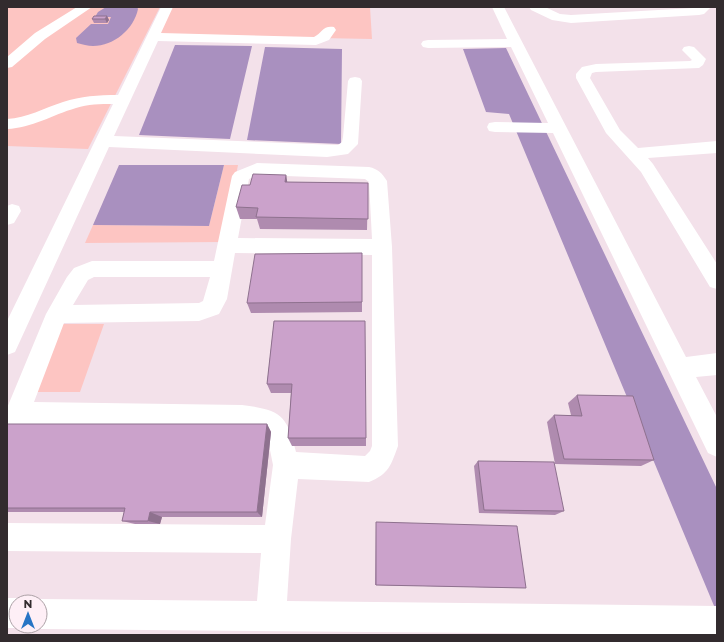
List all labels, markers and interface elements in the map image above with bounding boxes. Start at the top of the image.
north arrow [8,594,48,634]
text: N [24,597,32,611]

